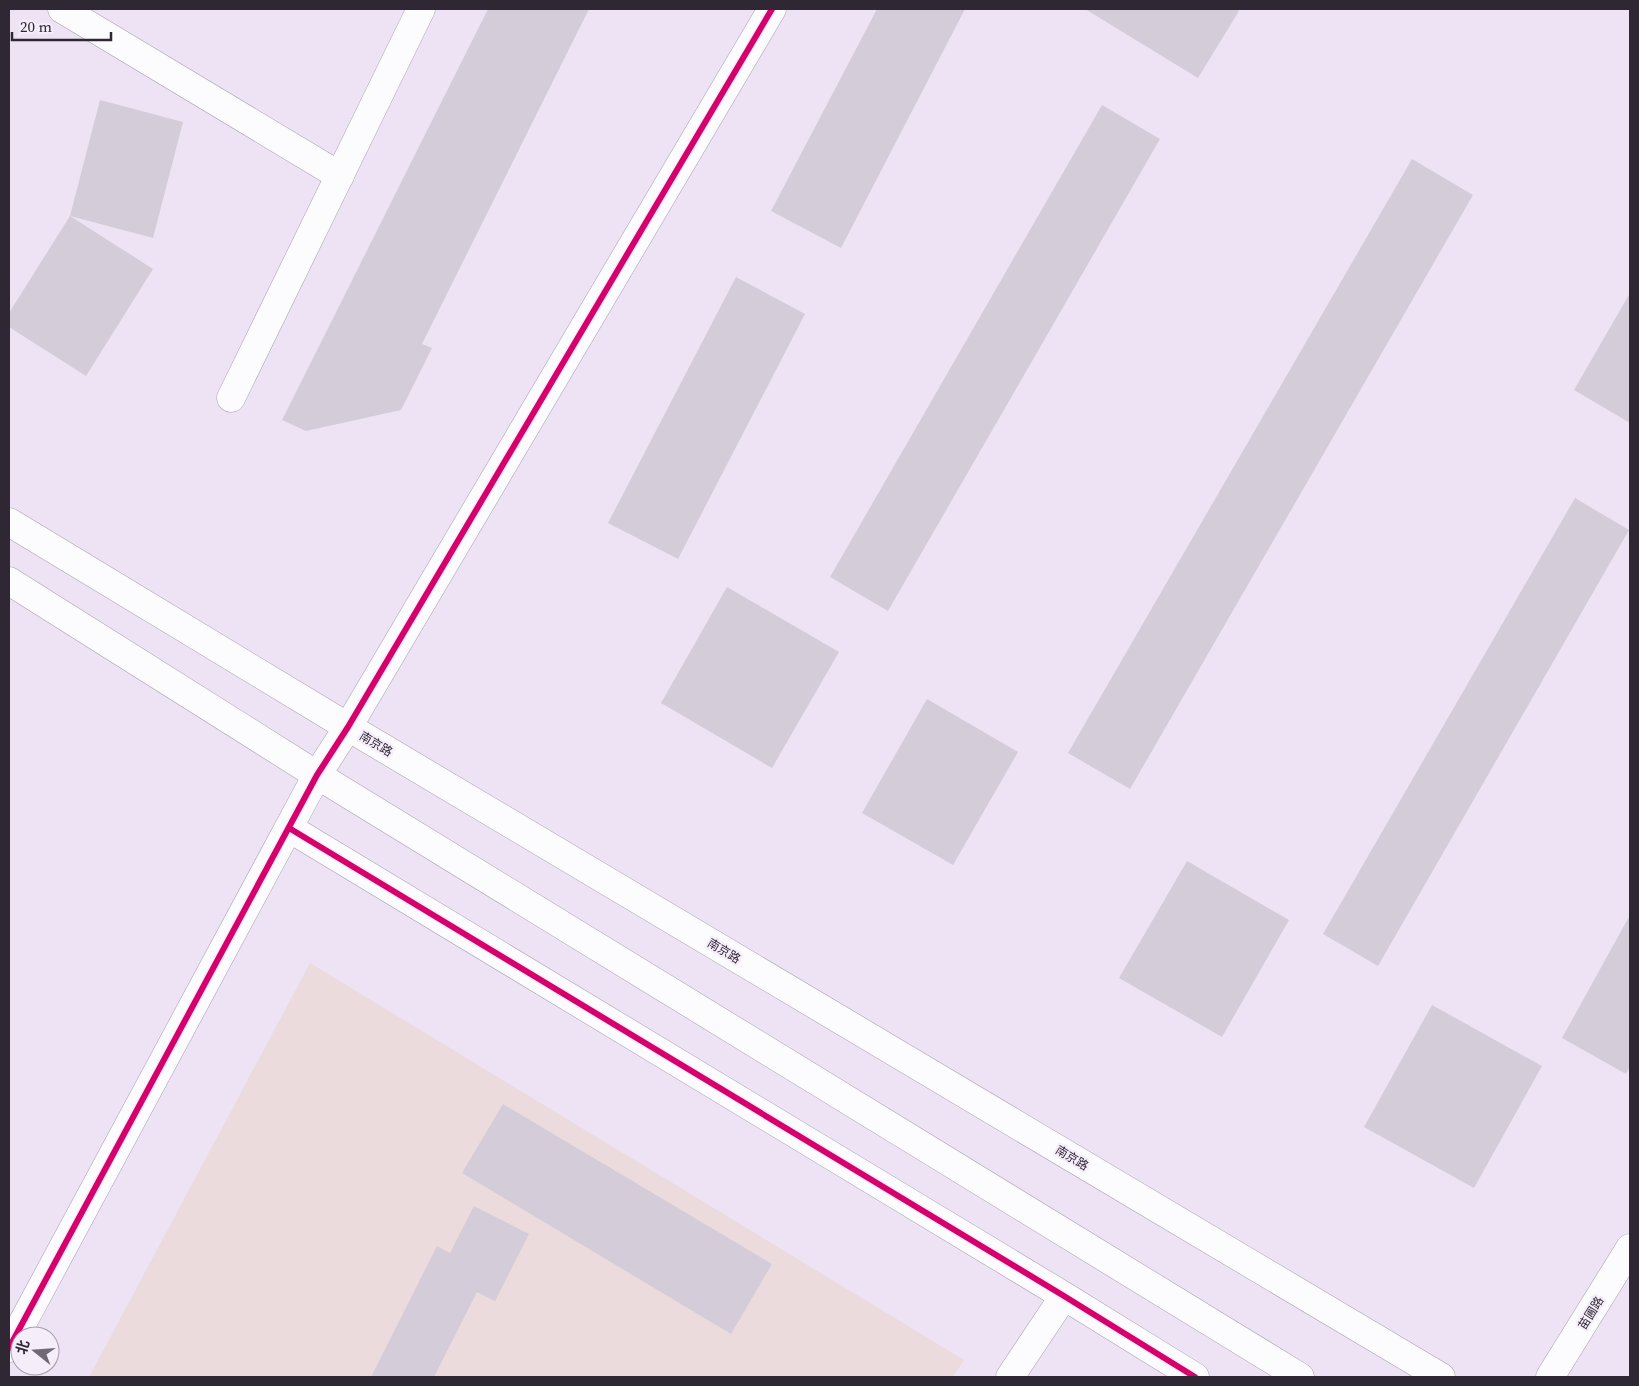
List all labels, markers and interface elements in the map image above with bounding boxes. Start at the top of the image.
scale bar [12,10,111,42]
text: 20 m [20,16,52,37]
street label: 南京路 [356,728,396,760]
street label: 南京路 [704,935,744,967]
street label: 南京路 [1052,1142,1092,1174]
street label: 苗圃路 [1575,1293,1607,1333]
north arrow [10,1326,60,1376]
text: 北 [11,1338,34,1357]

